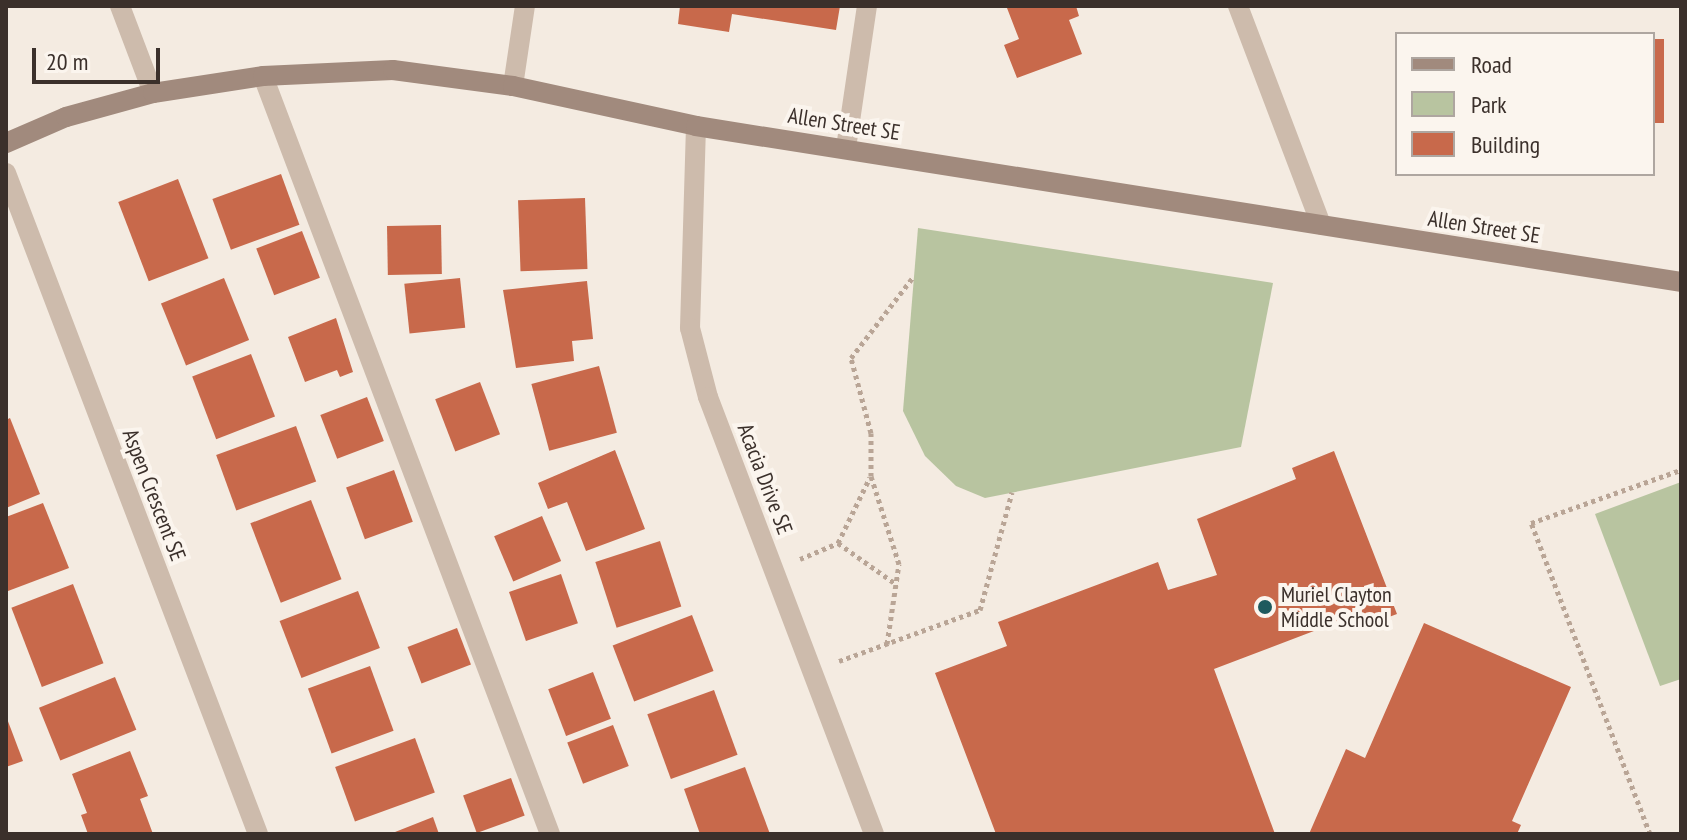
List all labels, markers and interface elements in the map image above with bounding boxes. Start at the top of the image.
scale bar [36,32,164,82]
legend [1395,32,1655,176]
text: 20 m [46,46,88,77]
text: Road [1471,49,1512,80]
text: Park [1471,89,1507,120]
street label: Allen Street SE [786,102,902,146]
text: Building [1471,129,1540,160]
street label: Allen Street SE [1426,205,1542,249]
street label: Acacia Drive SE [732,420,798,538]
street label: Aspen Crescent SE [117,425,191,565]
place label: Muriel Clayton Middle School [1281,581,1392,632]
marker: Muriel Clayton Middle School [1256,598,1274,616]

